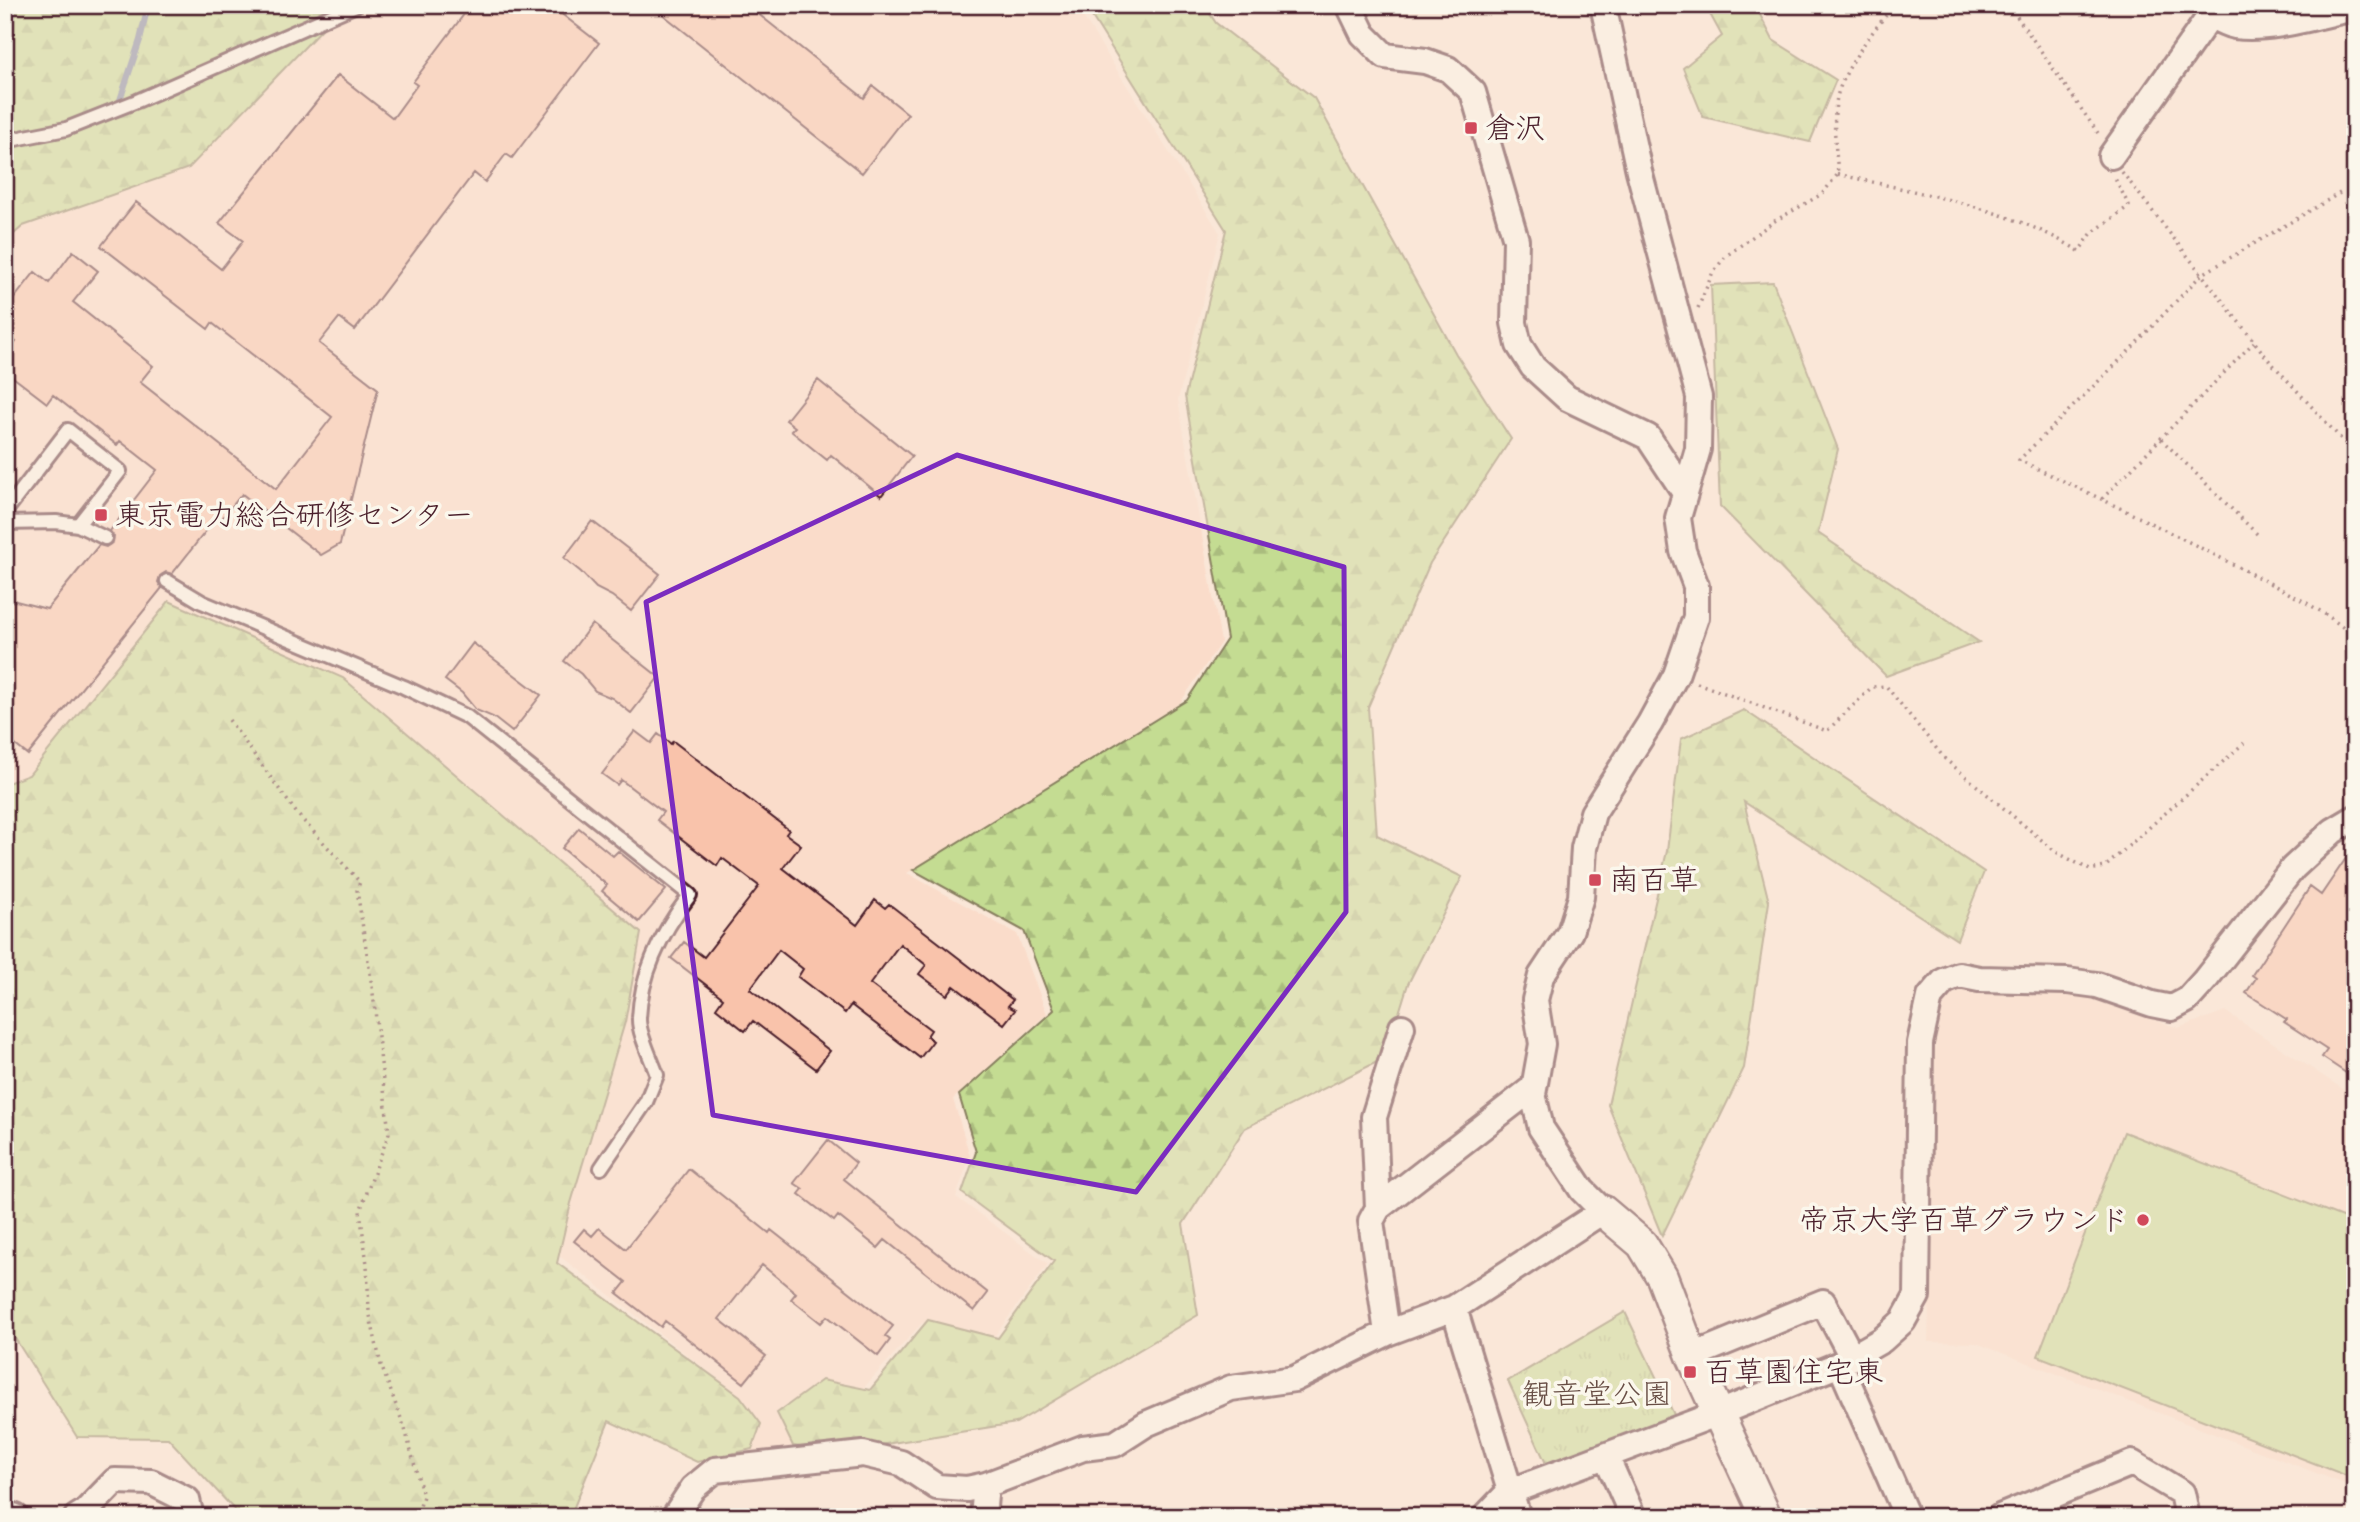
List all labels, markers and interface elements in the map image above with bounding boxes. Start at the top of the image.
place label: 倉沢 [1485,109,1545,147]
marker: 倉沢 [1463,120,1479,136]
place label: 東京電力総合研修センター [115,496,474,534]
marker: 東京電力総合研修センター [93,507,109,523]
place label: 南百草 [1609,861,1699,899]
marker: 南百草 [1587,872,1603,888]
place label: 帝京大学百草グラウンド [1799,1201,2129,1239]
marker: 帝京大学百草グラウンド [2135,1212,2151,1228]
place label: 百草園住宅東 [1704,1353,1884,1391]
marker: 百草園住宅東 [1682,1364,1698,1380]
park label: 観音堂公園 [1522,1375,1672,1413]

